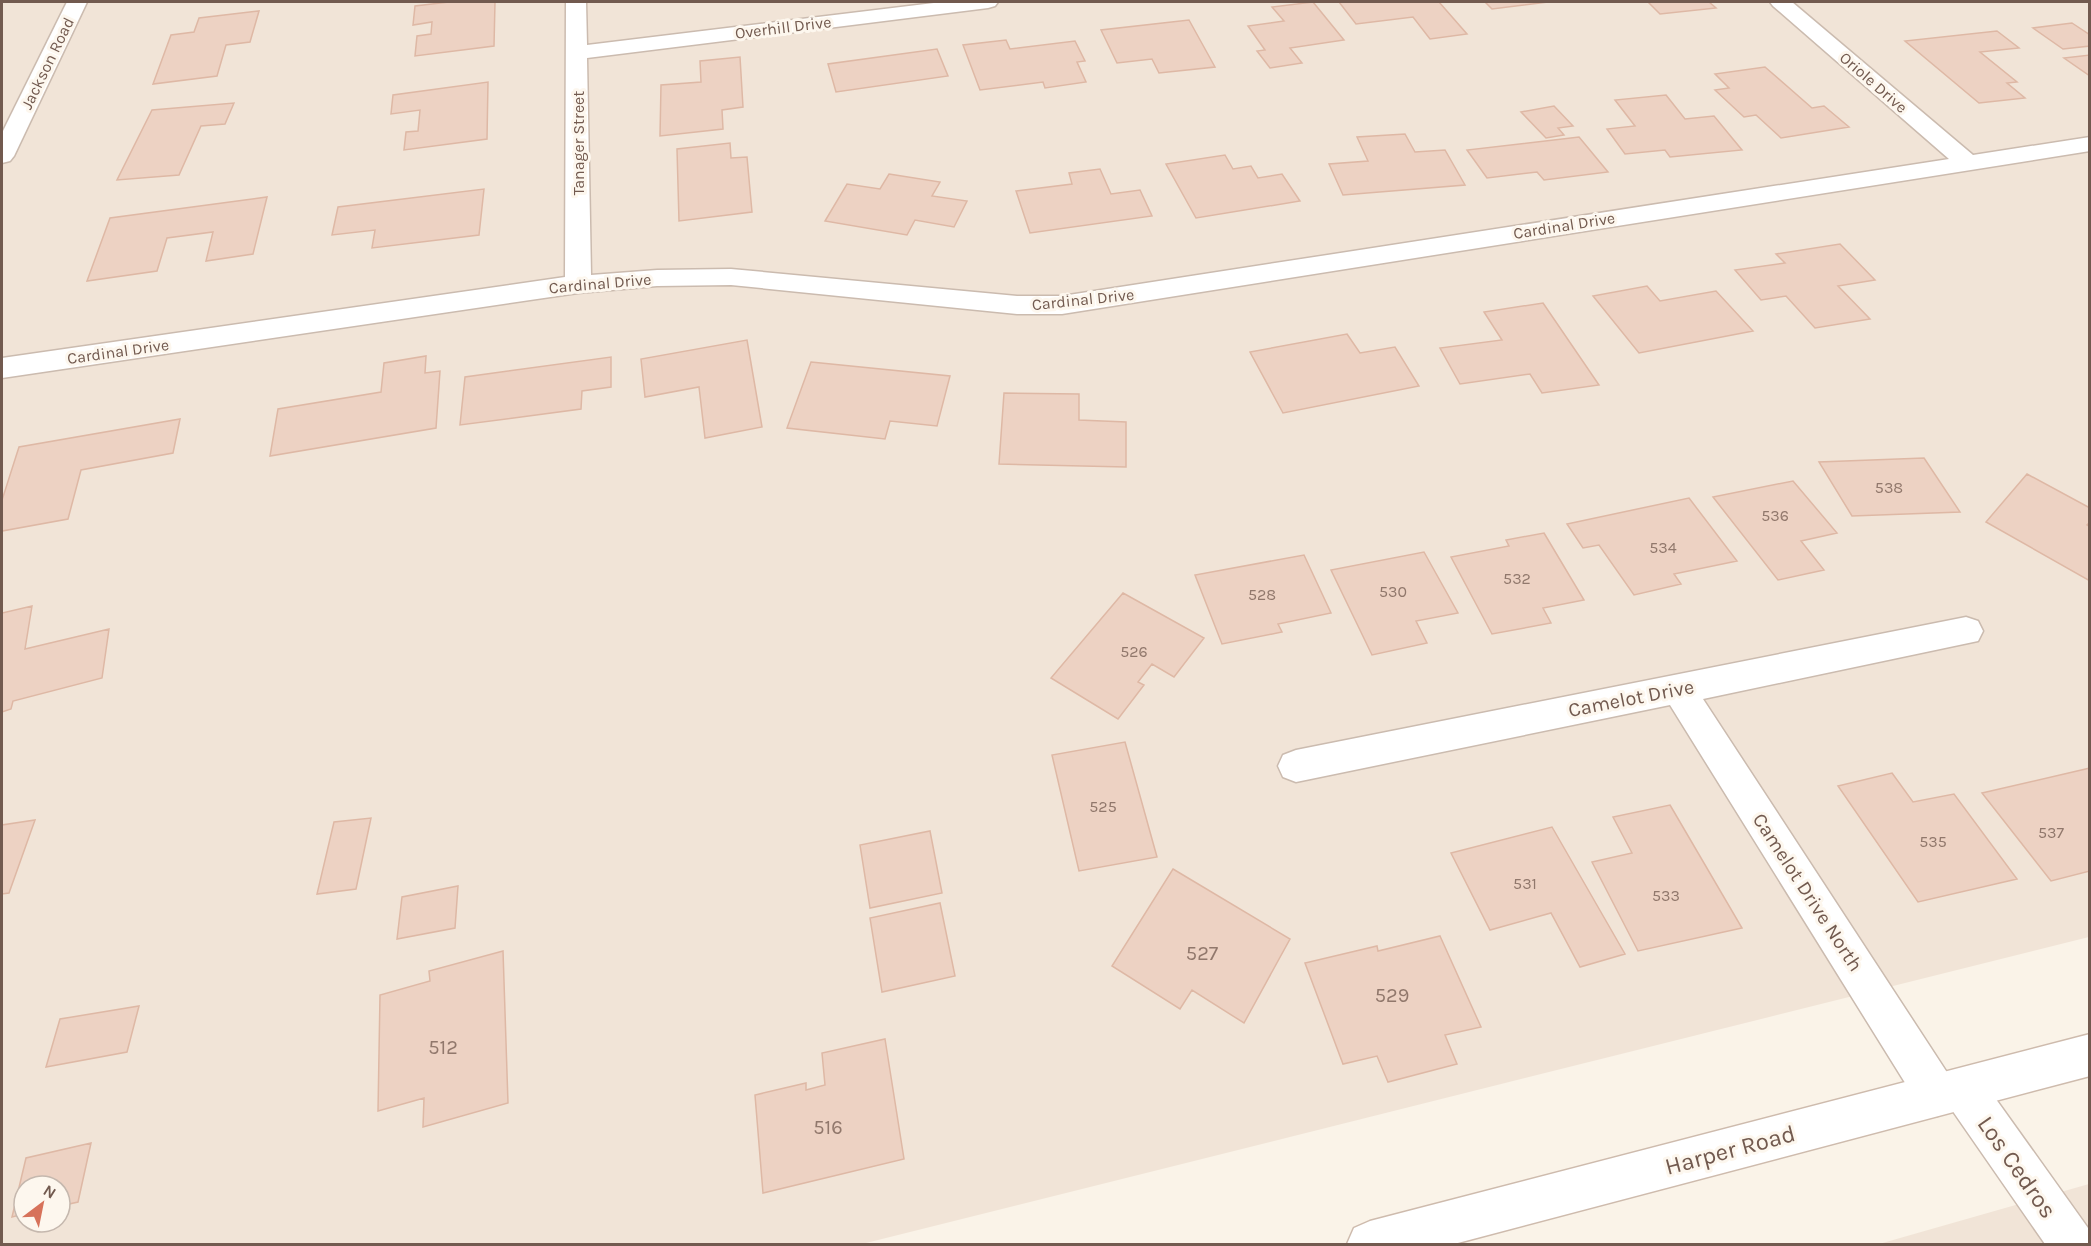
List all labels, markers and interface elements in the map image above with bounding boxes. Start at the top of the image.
street label: Overhill Drive [734,12,832,43]
street label: Jackson Road [17,14,78,112]
street label: Oriole Drive [1836,48,1911,117]
street label: Tanager Street [569,91,588,195]
street label: Cardinal Drive [1512,208,1616,243]
street label: Cardinal Drive [548,270,652,297]
street label: Cardinal Drive [1031,285,1135,314]
street label: Cardinal Drive [66,335,170,368]
house number: 538 [1875,478,1903,497]
house number: 536 [1761,506,1789,525]
house number: 534 [1649,538,1677,557]
house number: 532 [1503,569,1531,588]
house number: 530 [1379,582,1407,601]
house number: 528 [1248,585,1276,604]
house number: 526 [1120,642,1148,661]
street label: Camelot Drive [1566,675,1696,722]
house number: 525 [1089,797,1117,816]
street label: Camelot Drive North [1748,809,1867,976]
house number: 537 [2038,823,2064,842]
house number: 535 [1919,832,1947,851]
house number: 531 [1513,874,1537,893]
house number: 533 [1652,886,1680,905]
house number: 527 [1186,942,1219,965]
house number: 529 [1375,984,1409,1007]
house number: 512 [428,1036,458,1059]
street label: Los Cedros [1972,1111,2062,1223]
house number: 516 [813,1116,843,1139]
street label: Harper Road [1662,1119,1798,1181]
north arrow [12,1174,72,1234]
text: N [40,1181,60,1203]

